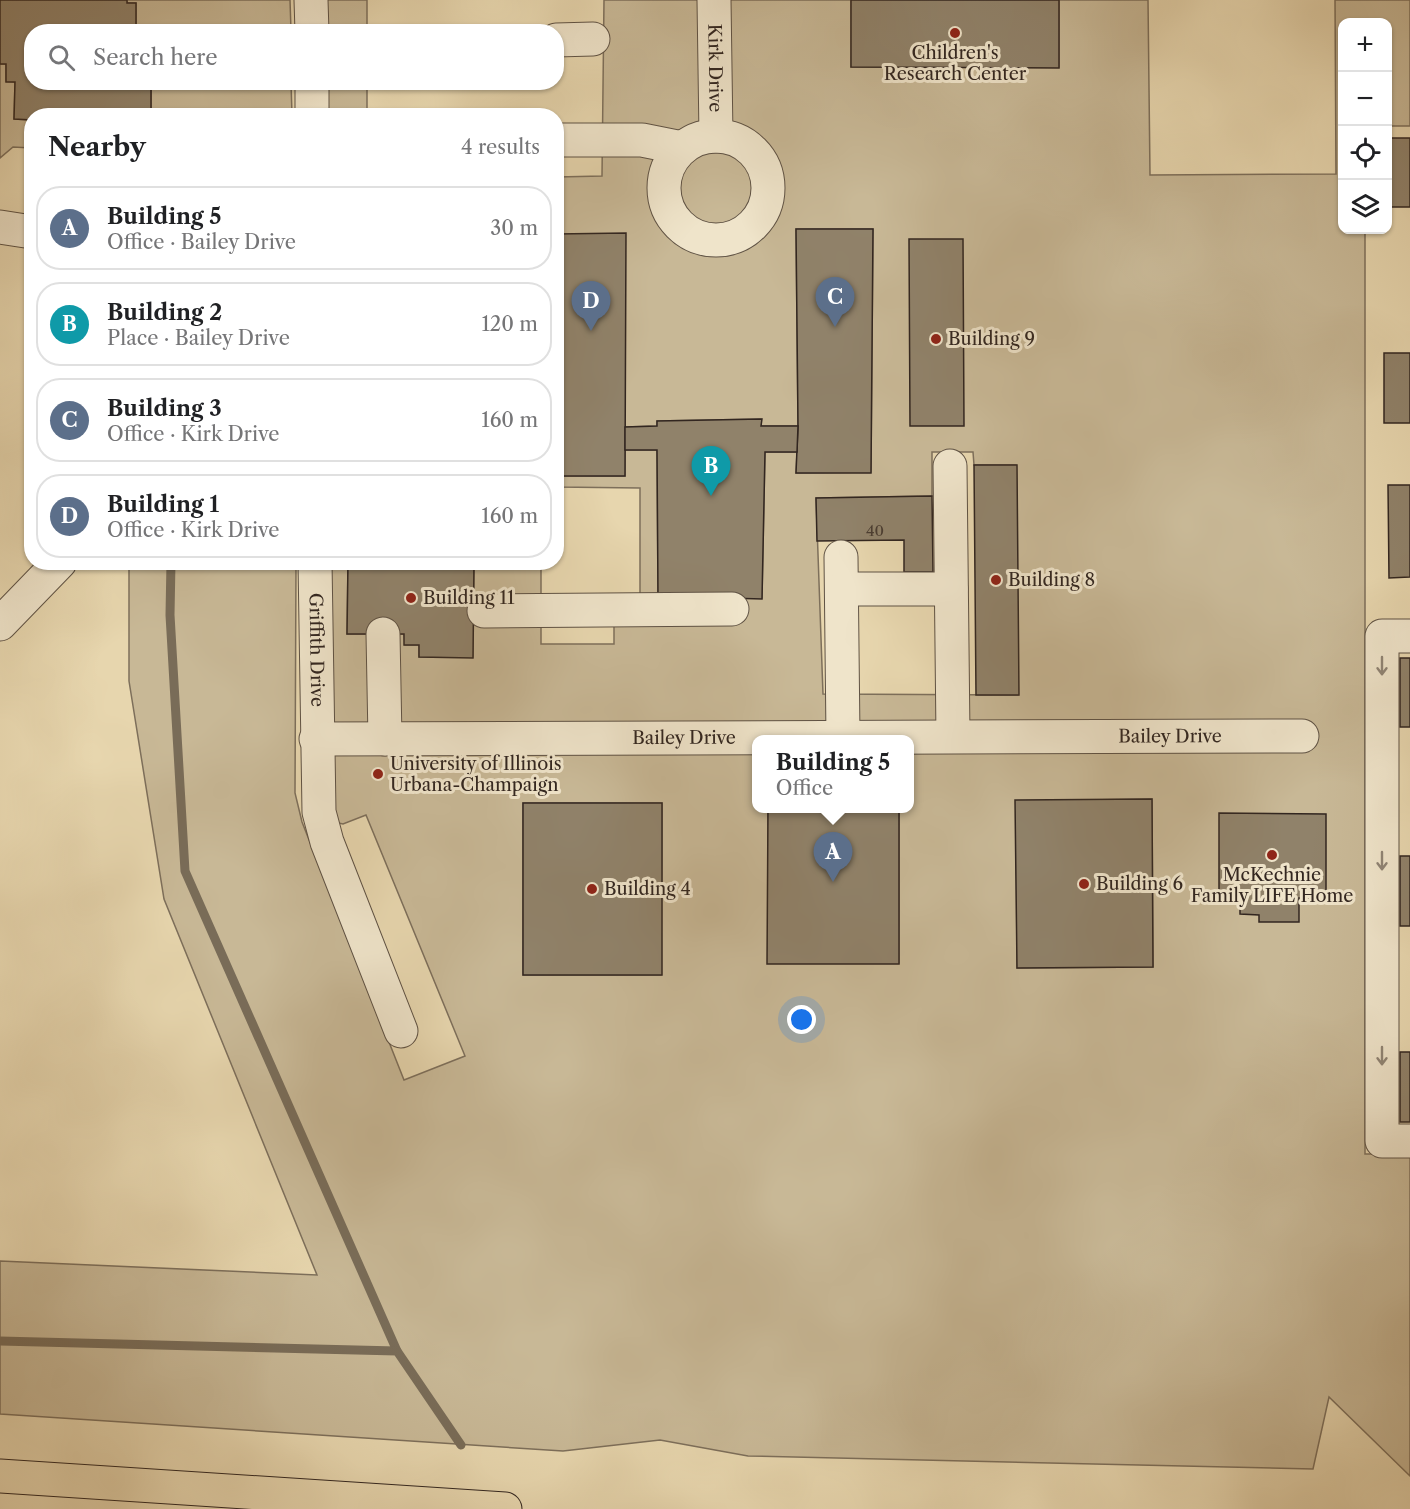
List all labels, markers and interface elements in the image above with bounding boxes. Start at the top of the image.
map controls [1338,18,1392,234]
button: + [1338,18,1392,72]
street label: Kirk Drive [703,23,727,113]
search box [24,24,564,90]
marker: Children's Research Center [948,26,962,40]
icon: search [45,41,78,74]
place label: Children's Research Center [884,42,1027,85]
text: Search here [93,44,218,71]
button: − [1338,72,1392,126]
button: locate [1338,126,1392,180]
text: Nearby [48,131,146,163]
text: 4 results [461,135,540,159]
button: layers [1338,180,1392,234]
text: Building 5 [107,203,222,230]
text: A [62,216,77,240]
text: 30 m [490,216,538,240]
text: Office · Bailey Drive [107,230,296,254]
pin: C [816,278,854,327]
pin: D [572,282,610,331]
text: Building 2 [107,299,222,326]
text: B [62,312,77,336]
text: 120 m [481,312,538,336]
text: Place · Bailey Drive [107,326,290,350]
place label: Building 9 [948,328,1035,350]
marker: Building 9 [929,332,943,346]
text: Building 3 [107,395,222,422]
text: C [61,408,78,432]
text: 160 m [481,408,538,432]
text: Office · Kirk Drive [107,422,279,446]
pin: B [692,446,730,496]
text: Building 1 [107,491,219,518]
text: D [61,504,78,528]
text: 160 m [481,504,538,528]
text: Office · Kirk Drive [107,518,279,542]
house number: 40 [866,521,884,540]
place label: Building 8 [1008,569,1095,591]
marker: Building 8 [989,573,1003,587]
place label: Building 11 [423,587,515,609]
marker: Building 11 [404,591,418,605]
street label: Griffith Drive [304,593,328,707]
one-way arrow [1376,656,1388,676]
street label: Bailey Drive [1118,725,1222,748]
street label: Bailey Drive [632,727,736,749]
popup [752,735,914,813]
text: Building 5 [776,749,890,776]
place label: University of Illinois Urbana-Champaign [390,753,562,796]
marker: University of Illinois Urbana-Champaign [371,767,385,781]
text: Office [776,776,833,800]
pin: A [814,832,852,882]
marker: McKechnie Family LIFE Home [1265,848,1279,862]
one-way arrow [1376,851,1388,871]
place label: McKechnie Family LIFE Home [1191,864,1353,907]
place label: Building 6 [1096,873,1183,895]
marker: Building 6 [1077,877,1091,891]
place label: Building 4 [604,878,691,900]
marker: Building 4 [585,882,599,896]
your location [787,1005,816,1034]
one-way arrow [1376,1046,1388,1066]

